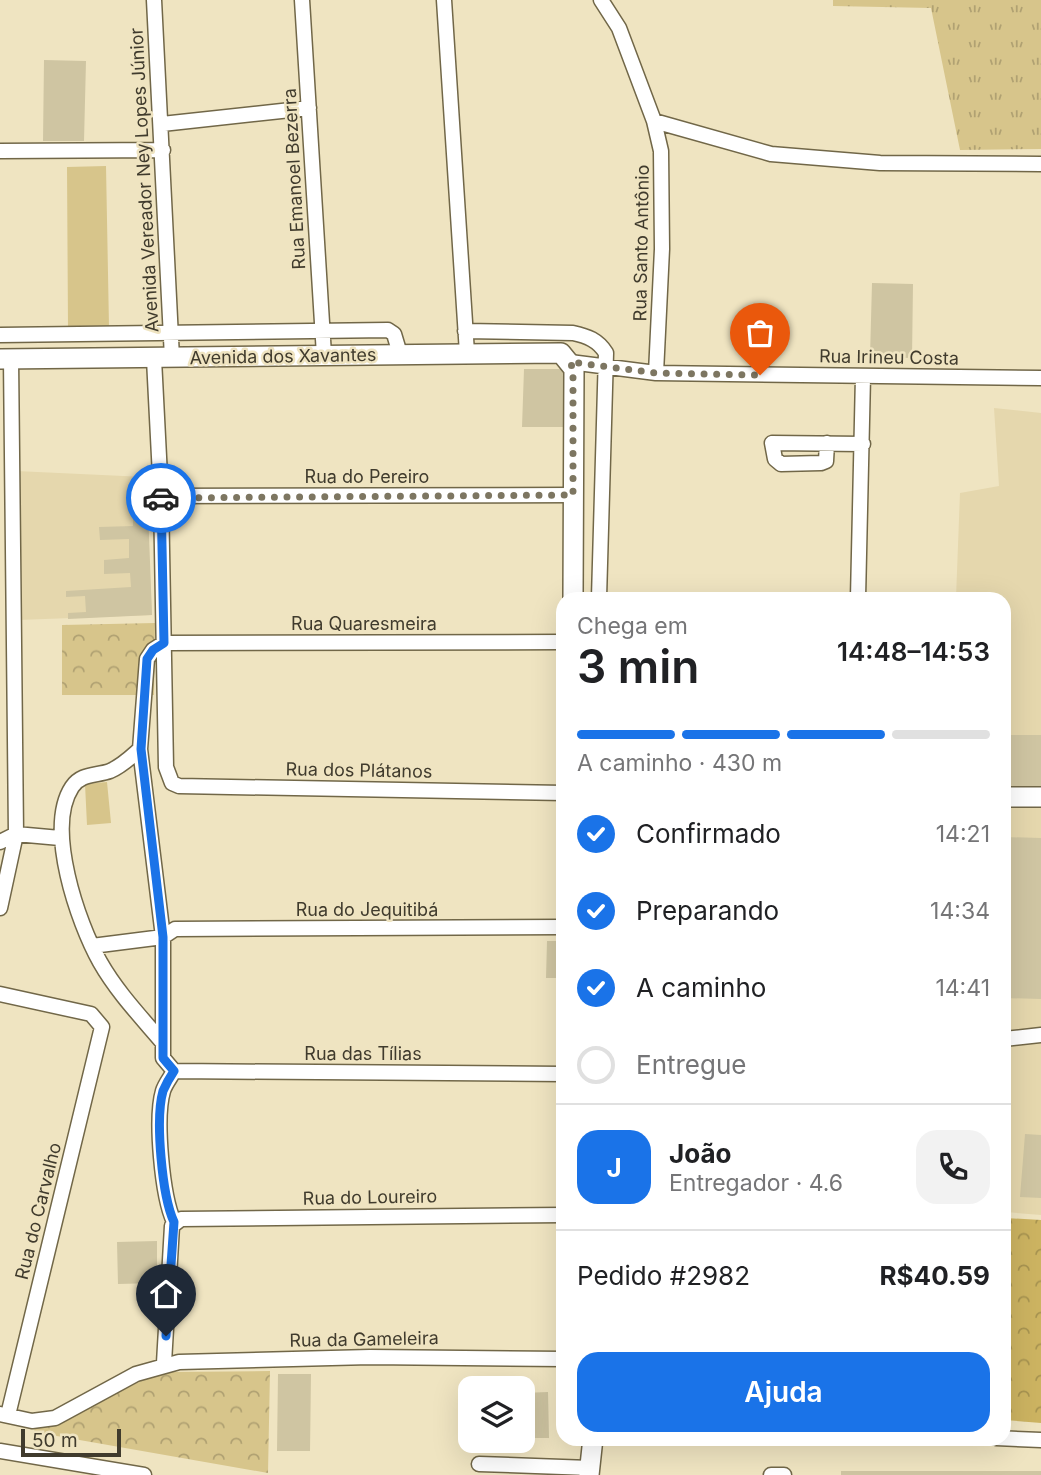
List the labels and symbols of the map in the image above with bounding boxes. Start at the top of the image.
street label: Avenida Vereador Ney Lopes Júnior [126,27,162,333]
street label: Rua Emanoel Bezerra [279,88,309,270]
street label: Rua Santo Antônio [629,165,653,321]
pin [730,303,790,375]
street label: Avenida dos Xavantes [190,344,376,368]
street label: Rua Irineu Costa [819,345,959,369]
courier [126,463,196,533]
street label: Rua do Pereiro [305,466,429,487]
street label: Rua Quaresmeira [291,613,437,634]
street label: Rua dos Plátanos [285,758,433,782]
street label: Rua do Jequitibá [296,899,438,920]
street label: Rua das Tílias [304,1043,422,1064]
street label: Rua do Carvalho [11,1140,65,1282]
street label: Rua do Loureiro [303,1185,437,1209]
pin [136,1264,196,1336]
street label: Rua da Gameleira [289,1327,439,1351]
scale bar [21,1426,121,1458]

